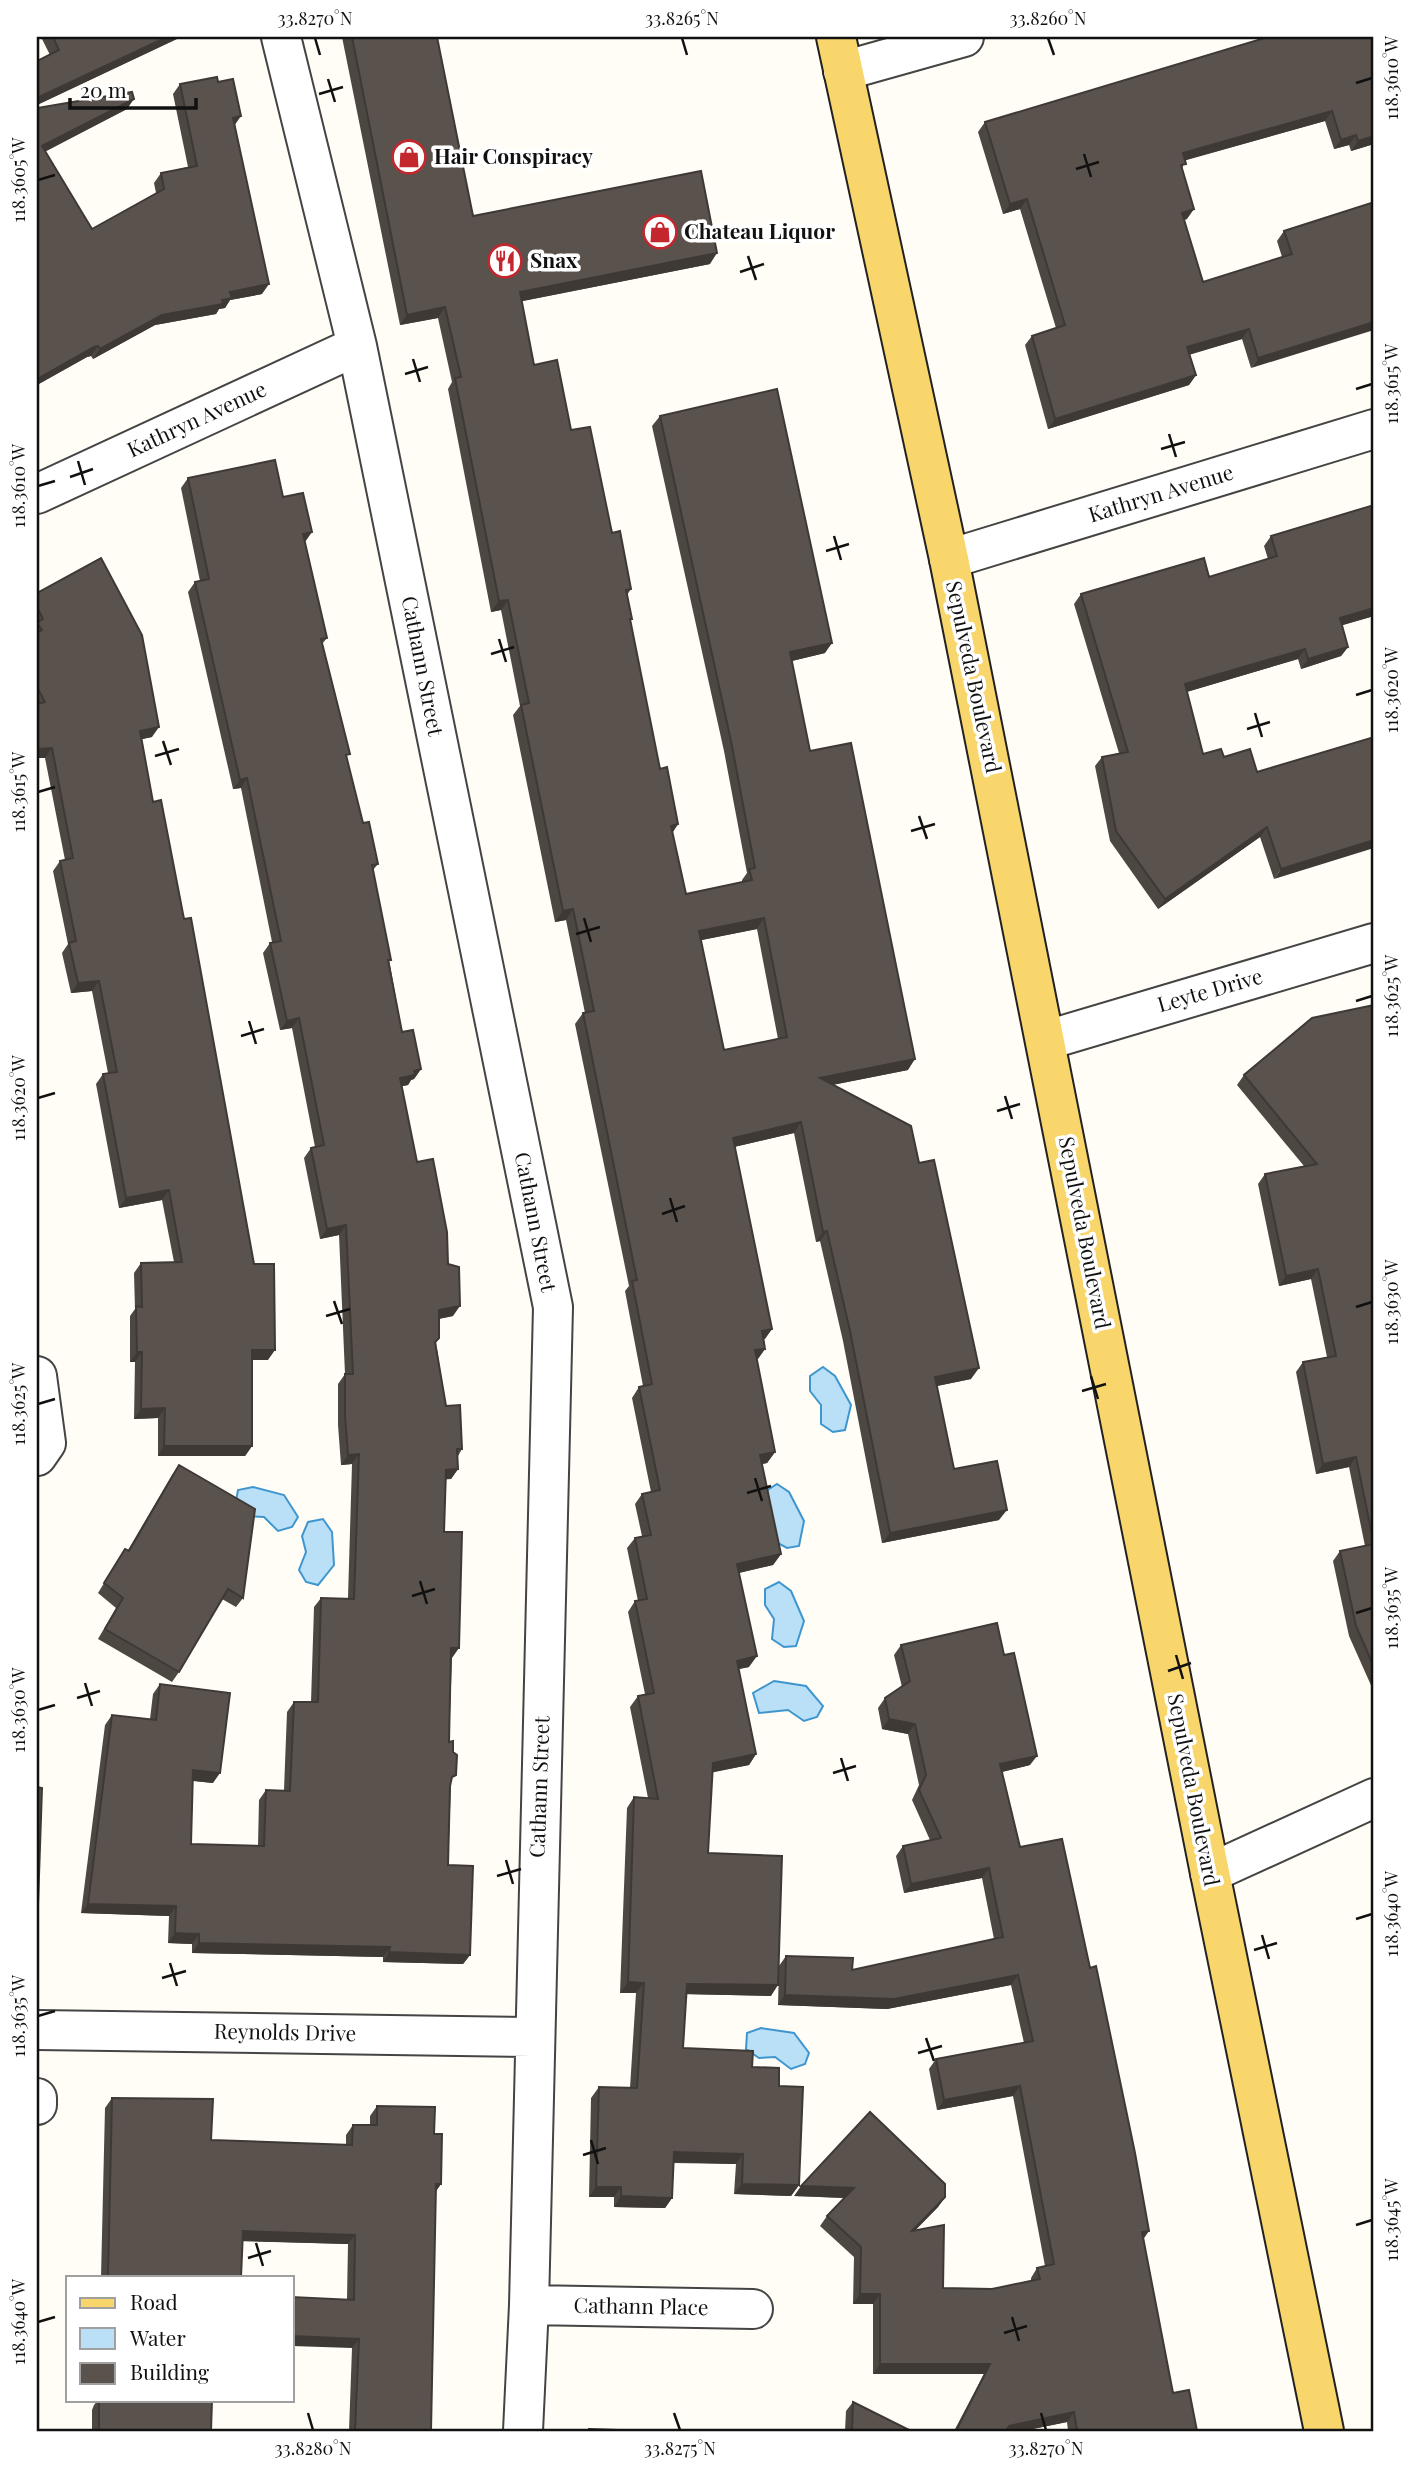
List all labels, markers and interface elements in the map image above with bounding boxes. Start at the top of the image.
text: 33.8270°N [277,6,353,30]
text: 33.8265°N [645,6,719,30]
text: 33.8260°N [1009,6,1087,30]
text: 118.3610°W [1379,35,1403,120]
scale bar [70,66,196,110]
text: 20 m [80,75,127,103]
text: 118.3605°W [6,137,30,223]
shop icon: Hair Conspiracy [390,138,428,176]
place label: Hair Conspiracy [434,141,593,169]
shop icon: Chateau Liquor [641,213,679,251]
place label: Chateau Liquor [684,216,835,244]
restaurant icon: Snax [486,242,524,280]
place label: Snax [530,245,578,273]
text: 118.3615°W [1379,343,1403,424]
street label: Kathryn Avenue [122,374,270,463]
text: 118.3610°W [6,443,30,528]
street label: Kathryn Avenue [1084,457,1236,527]
street label: Sepulveda Boulevard [941,578,1009,775]
street label: Cathann Street [397,593,451,738]
text: 118.3620°W [1379,646,1403,733]
text: 118.3615°W [6,751,30,832]
text: 118.3625°W [1379,954,1403,1037]
street label: Leyte Drive [1154,961,1265,1017]
text: 118.3620°W [6,1054,30,1141]
street label: Sepulveda Boulevard [1054,1134,1118,1331]
street label: Cathann Street [510,1149,564,1294]
text: 118.3630°W [1379,1259,1403,1345]
text: 118.3625°W [6,1362,30,1445]
text: 118.3635°W [1379,1566,1403,1649]
text: 118.3630°W [6,1667,30,1753]
street label: Sepulveda Boulevard [1163,1691,1227,1888]
street label: Cathann Street [522,1715,554,1858]
text: 118.3640°W [1379,1870,1403,1957]
text: 118.3635°W [6,1974,30,2057]
street label: Reynolds Drive [214,2016,356,2046]
text: 118.3645°W [1379,2178,1403,2262]
legend [66,2276,294,2402]
text: 118.3640°W [6,2278,30,2365]
text: Road [130,2287,178,2315]
street label: Cathann Place [573,2290,709,2320]
text: Water [129,2323,186,2351]
text: Building [130,2357,209,2385]
text: 33.8280°N [274,2436,352,2460]
text: 33.8275°N [644,2436,716,2460]
text: 33.8270°N [1008,2436,1084,2460]

